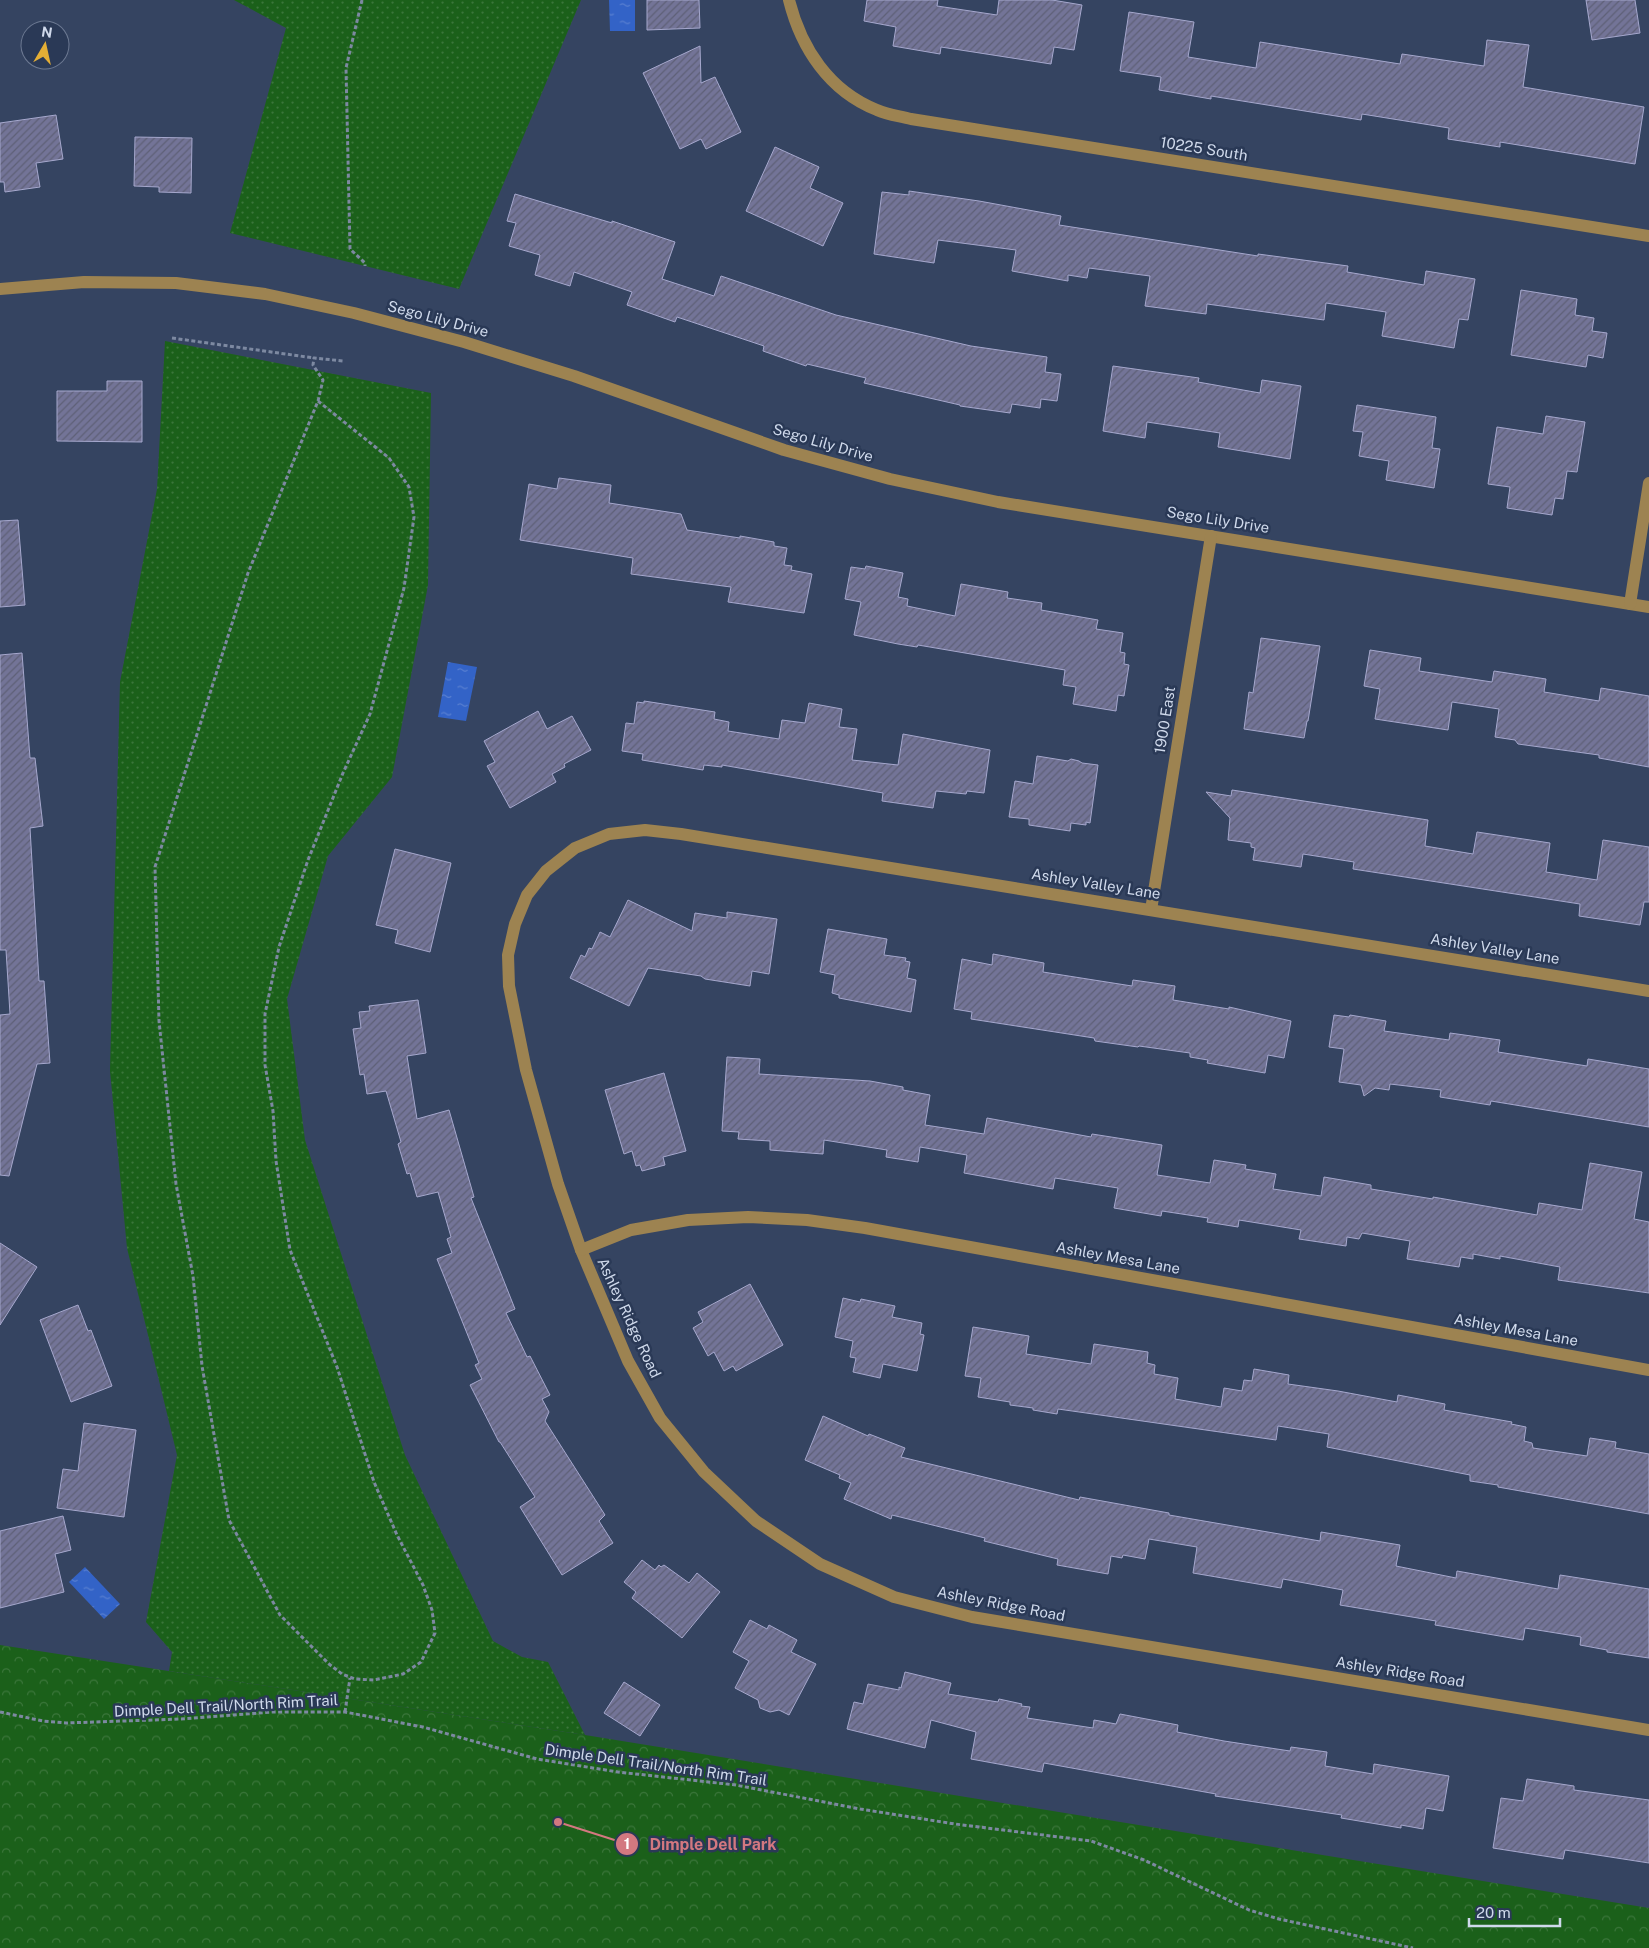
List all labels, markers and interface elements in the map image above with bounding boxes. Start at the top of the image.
north arrow [20,20,70,70]
text: N [40,23,54,41]
street label: 10225 South [1159,133,1249,164]
street label: Sego Lily Drive [386,297,490,340]
street label: Sego Lily Drive [771,420,875,465]
street label: Sego Lily Drive [1165,503,1271,536]
street label: 1900 East [1151,685,1178,755]
street label: Ashley Valley Lane [1030,865,1162,902]
street label: Ashley Valley Lane [1429,930,1561,967]
street label: Ashley Mesa Lane [1055,1238,1182,1277]
street label: Ashley Ridge Road [594,1255,665,1380]
street label: Ashley Mesa Lane [1453,1310,1580,1349]
street label: Ashley Ridge Road [936,1583,1067,1624]
street label: Ashley Ridge Road [1334,1653,1466,1690]
street label: Dimple Dell Trail/North Rim Trail [114,1691,338,1720]
street label: Dimple Dell Trail/North Rim Trail [544,1740,768,1789]
callout: Dimple Dell Park [614,1829,787,1860]
text: 1 [624,1835,630,1852]
text: Dimple Dell Park [649,1835,777,1854]
scale bar [1469,1896,1560,1928]
text: 20 m [1476,1904,1511,1921]

